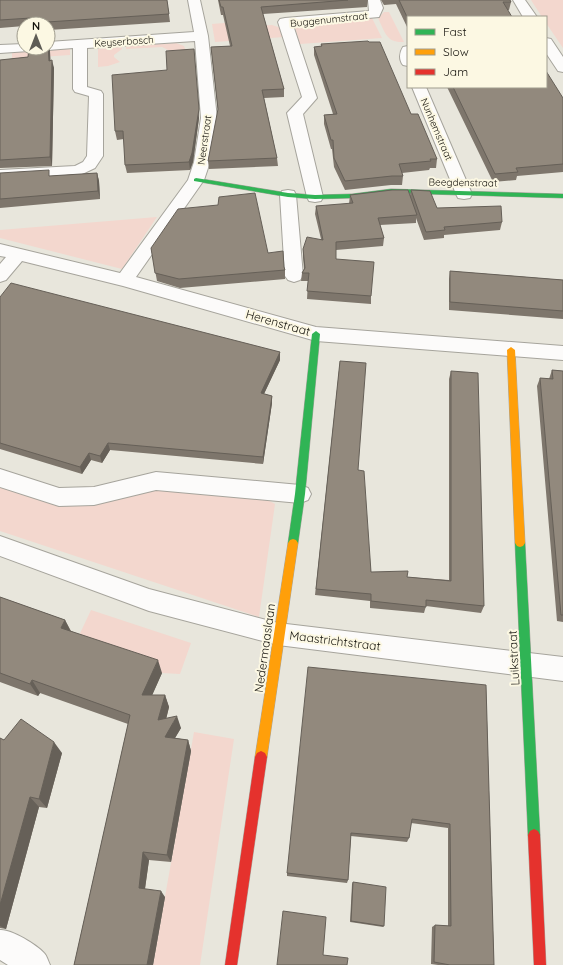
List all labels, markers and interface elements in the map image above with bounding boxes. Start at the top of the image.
street label: Buggenumstraat [290,9,369,30]
north arrow [16,16,56,56]
legend [407,16,547,88]
text: N [32,19,40,33]
text: Fast [443,24,467,39]
street label: Keyserbosch [94,33,154,50]
text: Slow [443,44,469,59]
text: Jam [443,64,468,79]
street label: Nunhemstraat [418,96,456,163]
street label: Neerstraat [195,114,214,166]
street label: Beegdenstraat [429,175,498,190]
street label: Herenstraat [244,306,312,339]
street label: Nedermaaslaan [251,602,278,693]
street label: Maastrichtstraat [289,627,381,654]
street label: Luikstraat [505,630,522,686]

